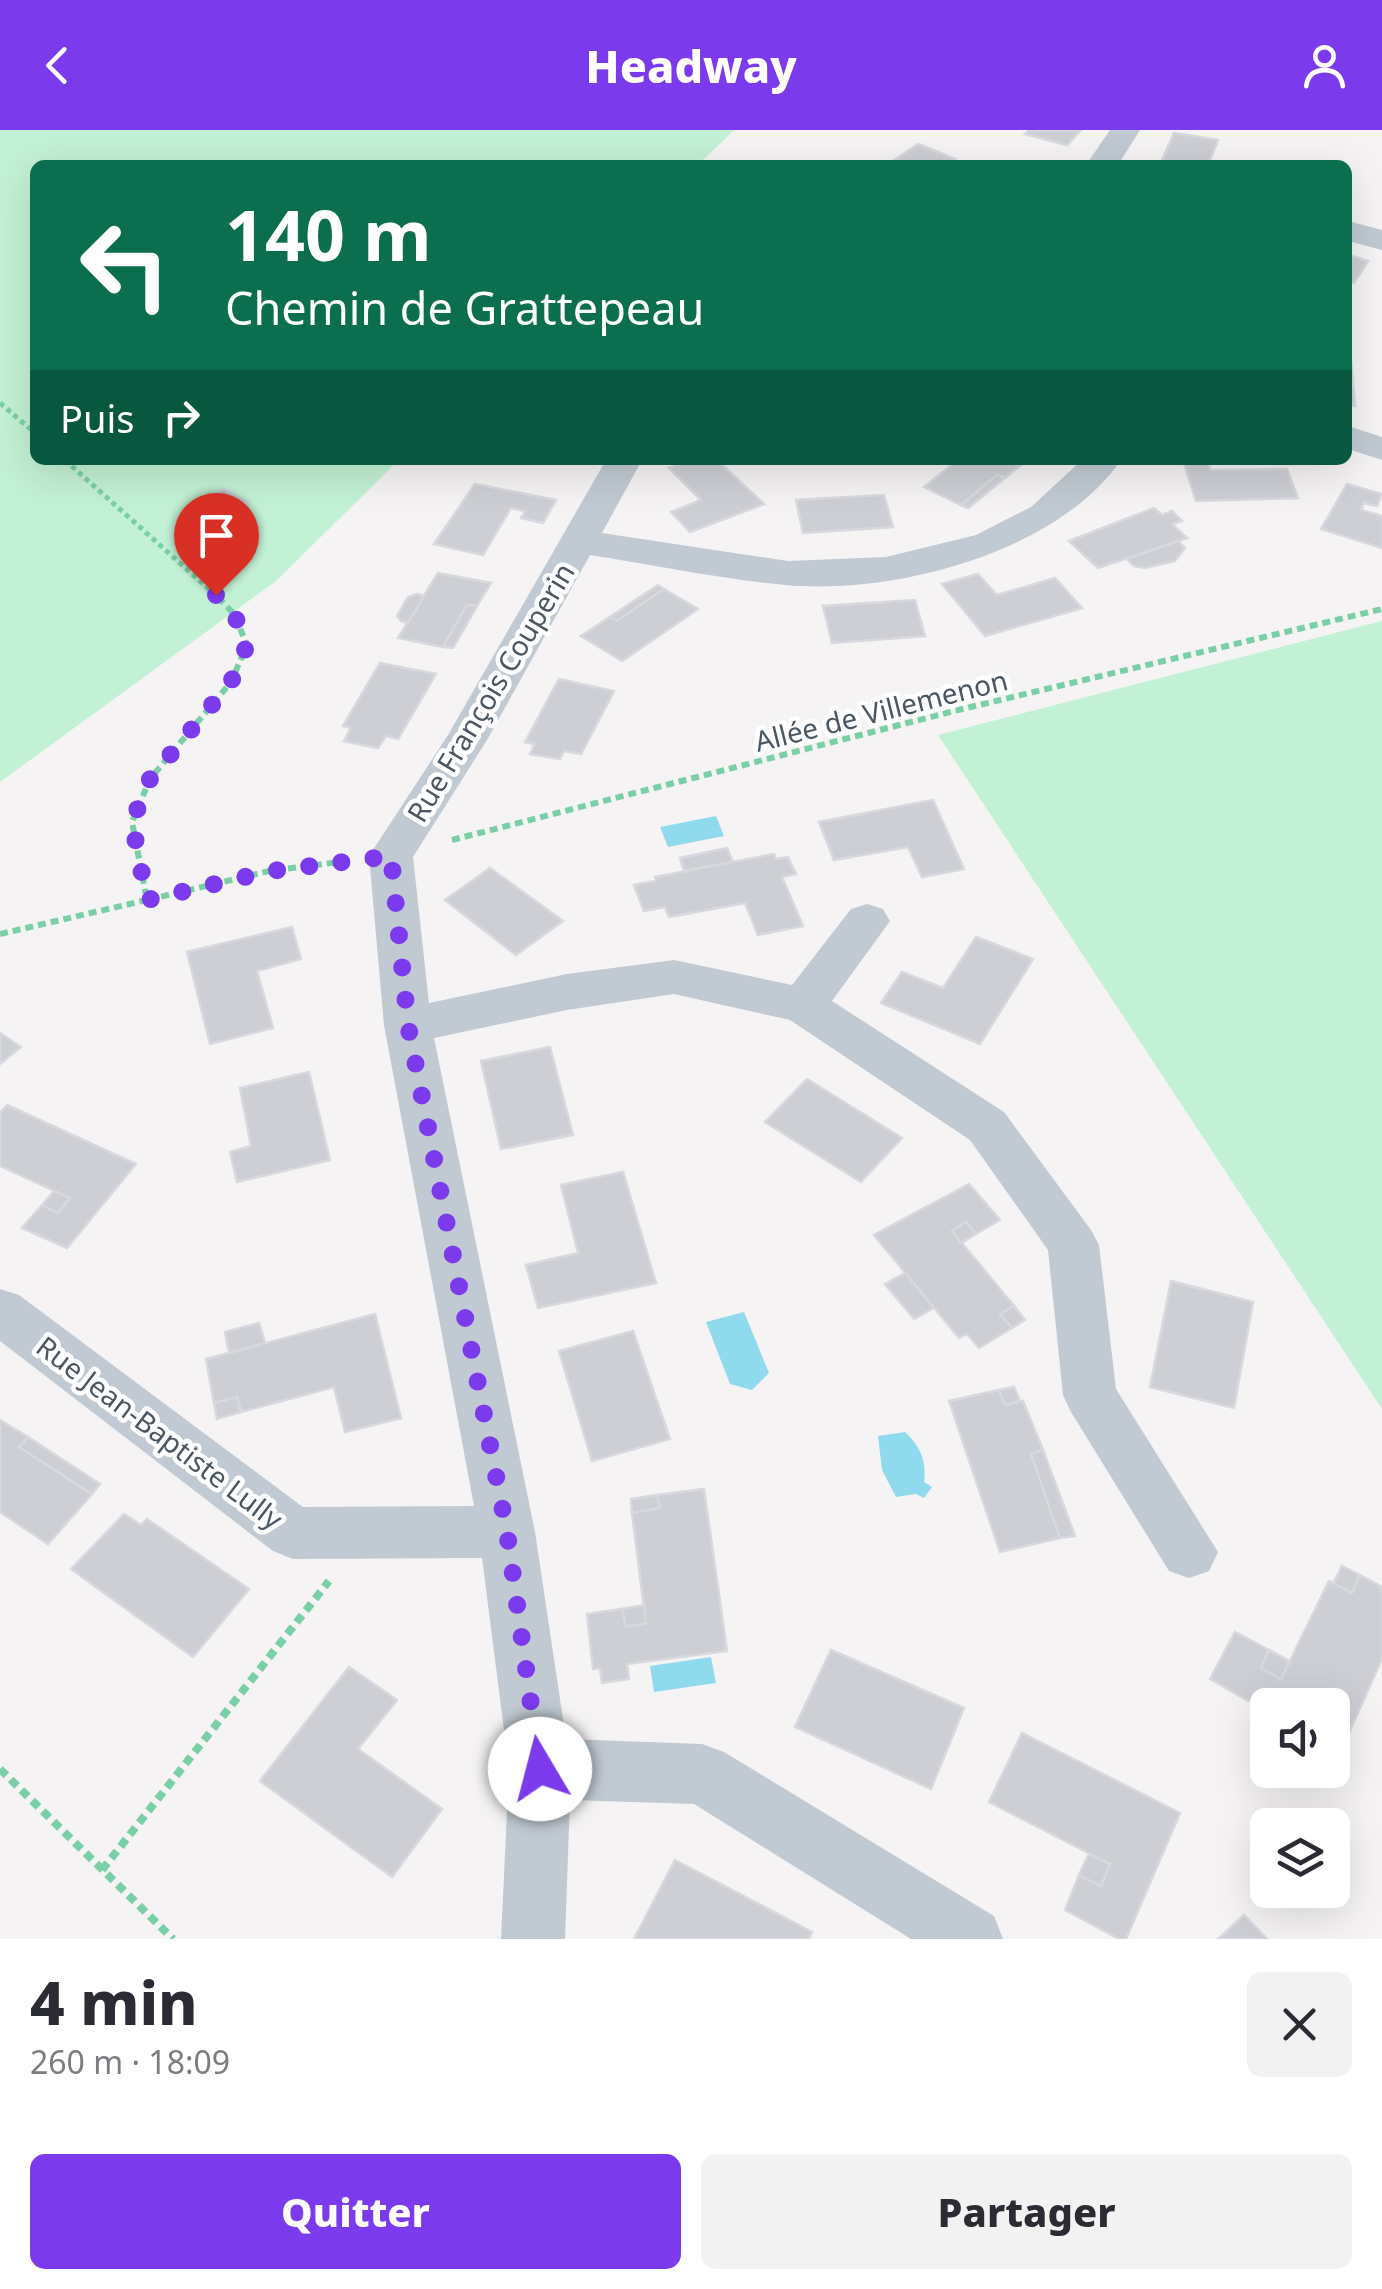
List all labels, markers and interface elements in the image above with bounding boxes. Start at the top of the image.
text: Headway [585,35,797,96]
icon: back [30,38,85,93]
icon: person [1297,38,1352,93]
text: 140 m [225,186,432,282]
icon: left [60,200,190,330]
text: Chemin de Grattepeau [225,277,704,338]
icon: right [154,390,209,445]
text: Puis [60,392,134,444]
pin [174,493,259,596]
icon: arrive [189,508,244,563]
street label: Rue François Couperin [398,555,582,829]
street label: Allée de Villemenon [751,660,1011,760]
street label: Rue Jean-Baptiste Lully [29,1327,291,1538]
map controls [1250,1688,1350,1908]
button: sound [1250,1688,1350,1788]
position arrow [488,1717,592,1821]
button: layers [1250,1808,1350,1908]
text: 4 min [30,1961,198,2043]
button: close [1247,1972,1352,2077]
text: 260 m · 18:09 [30,2040,230,2083]
button: Quitter [30,2154,681,2269]
button: Partager [701,2154,1352,2269]

